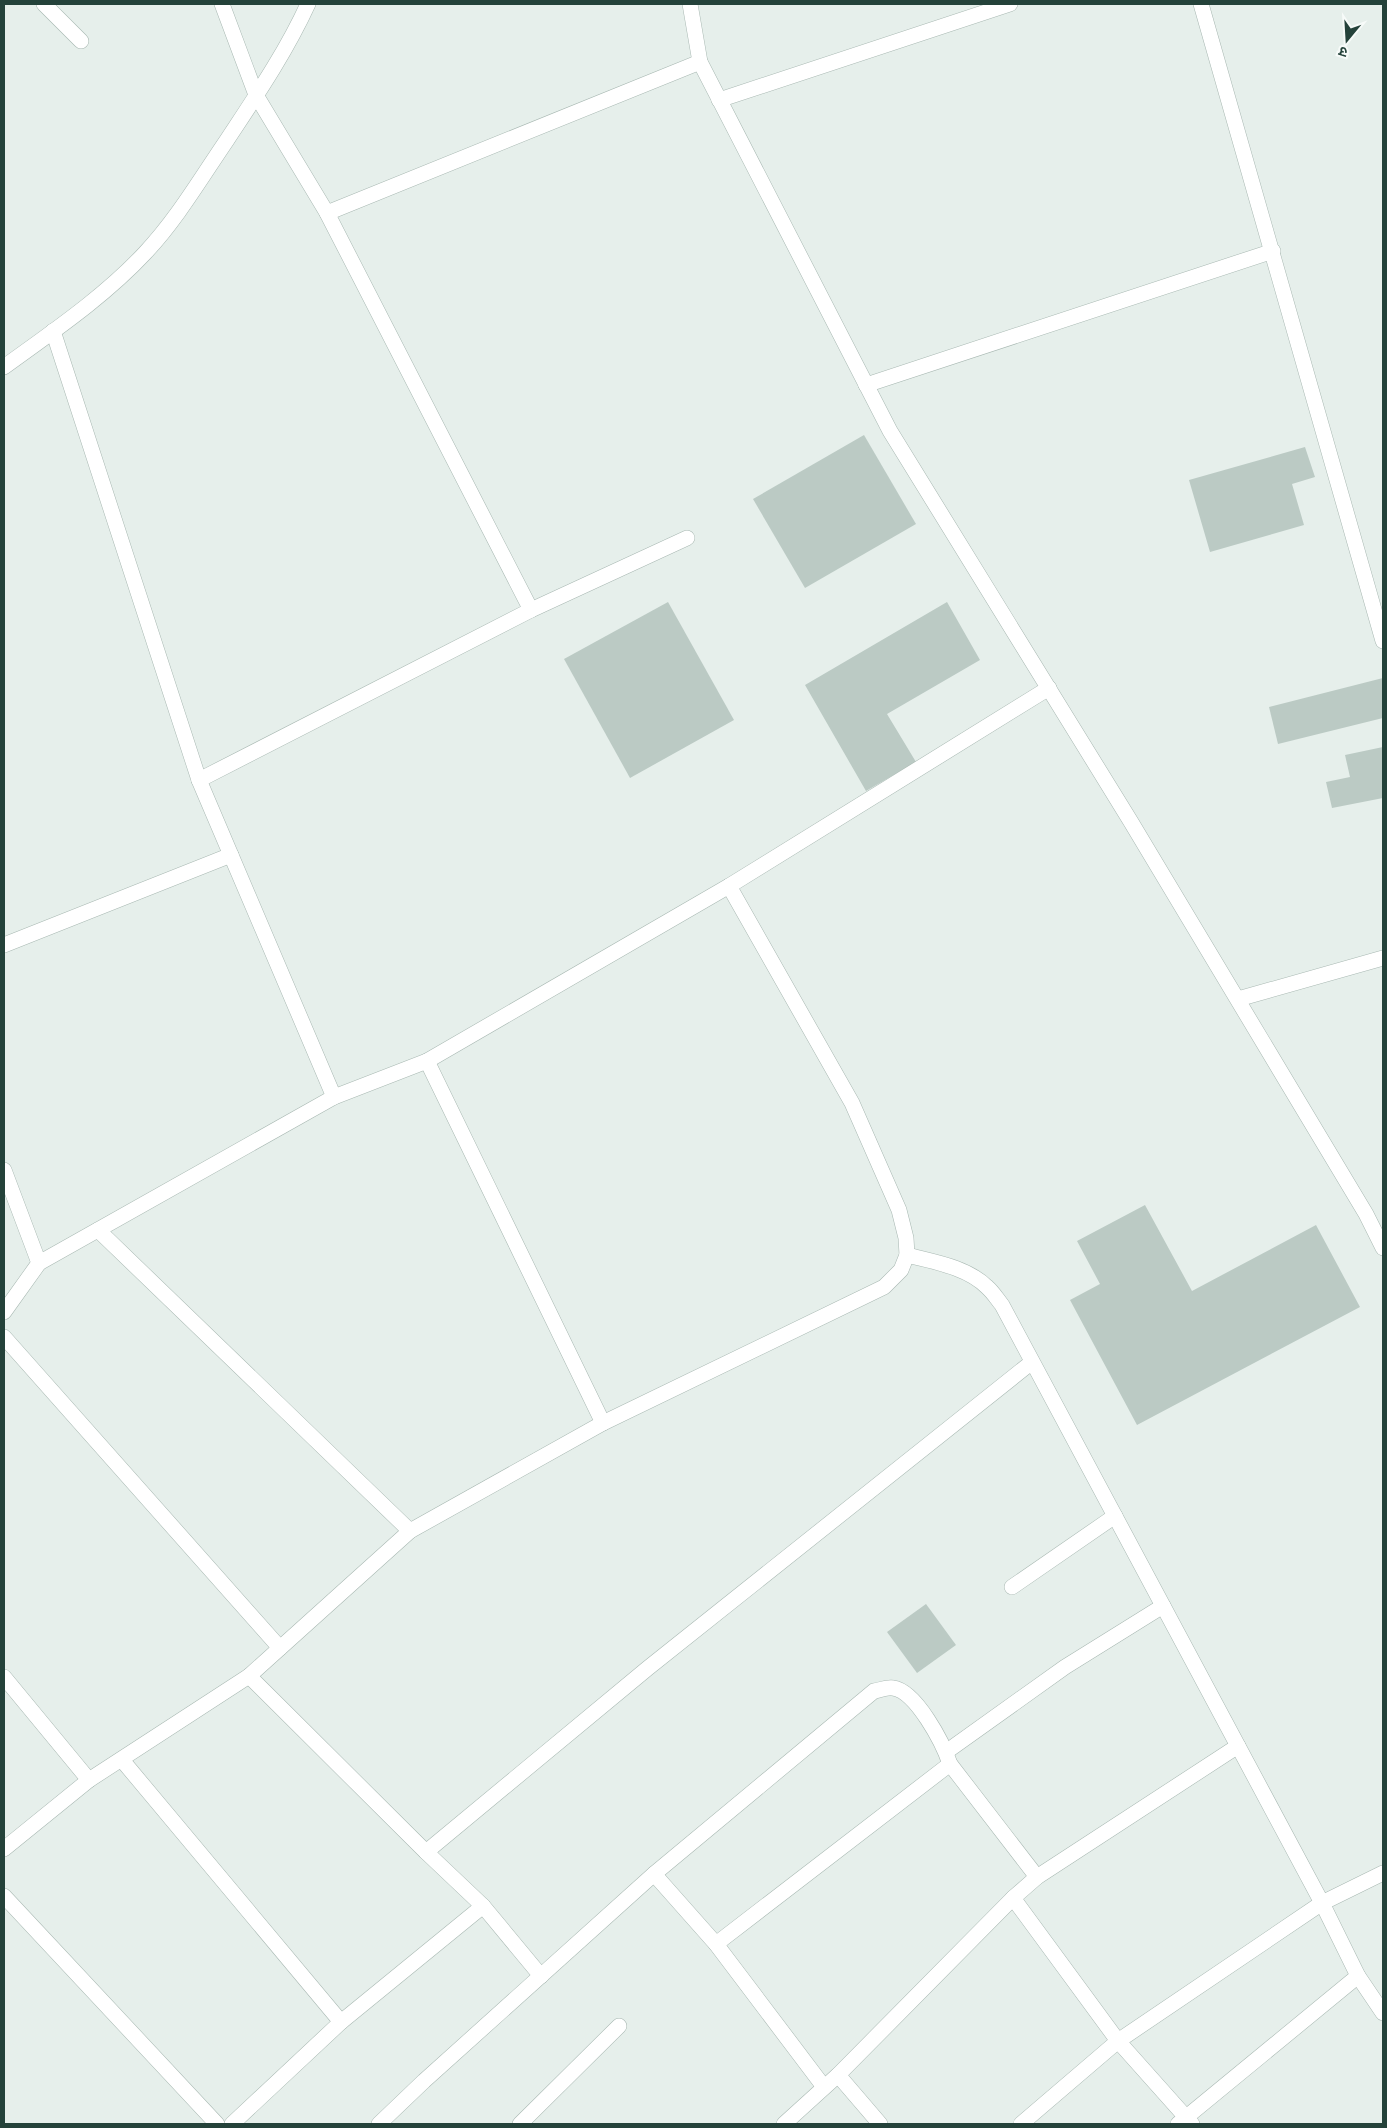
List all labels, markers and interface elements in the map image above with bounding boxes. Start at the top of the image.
north arrow [1322,15,1372,65]
text: उ [1336,42,1350,62]

